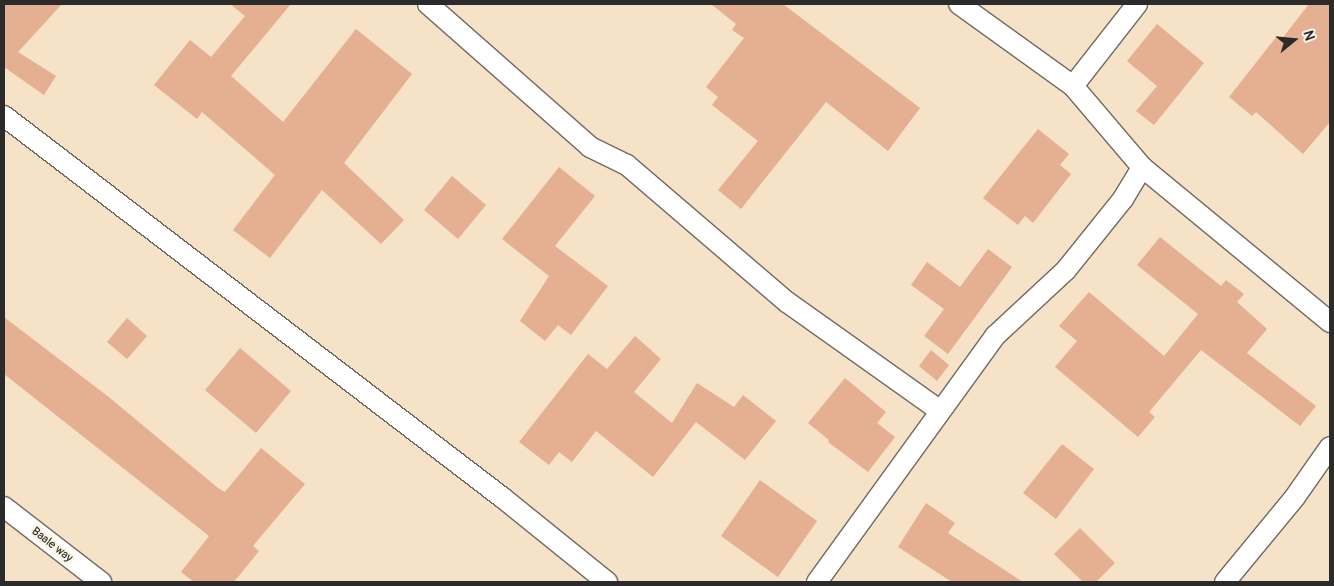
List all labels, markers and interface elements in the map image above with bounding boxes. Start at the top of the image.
north arrow [1269,15,1319,65]
text: N [1299,28,1318,42]
street label: Baale way [29,525,75,565]

